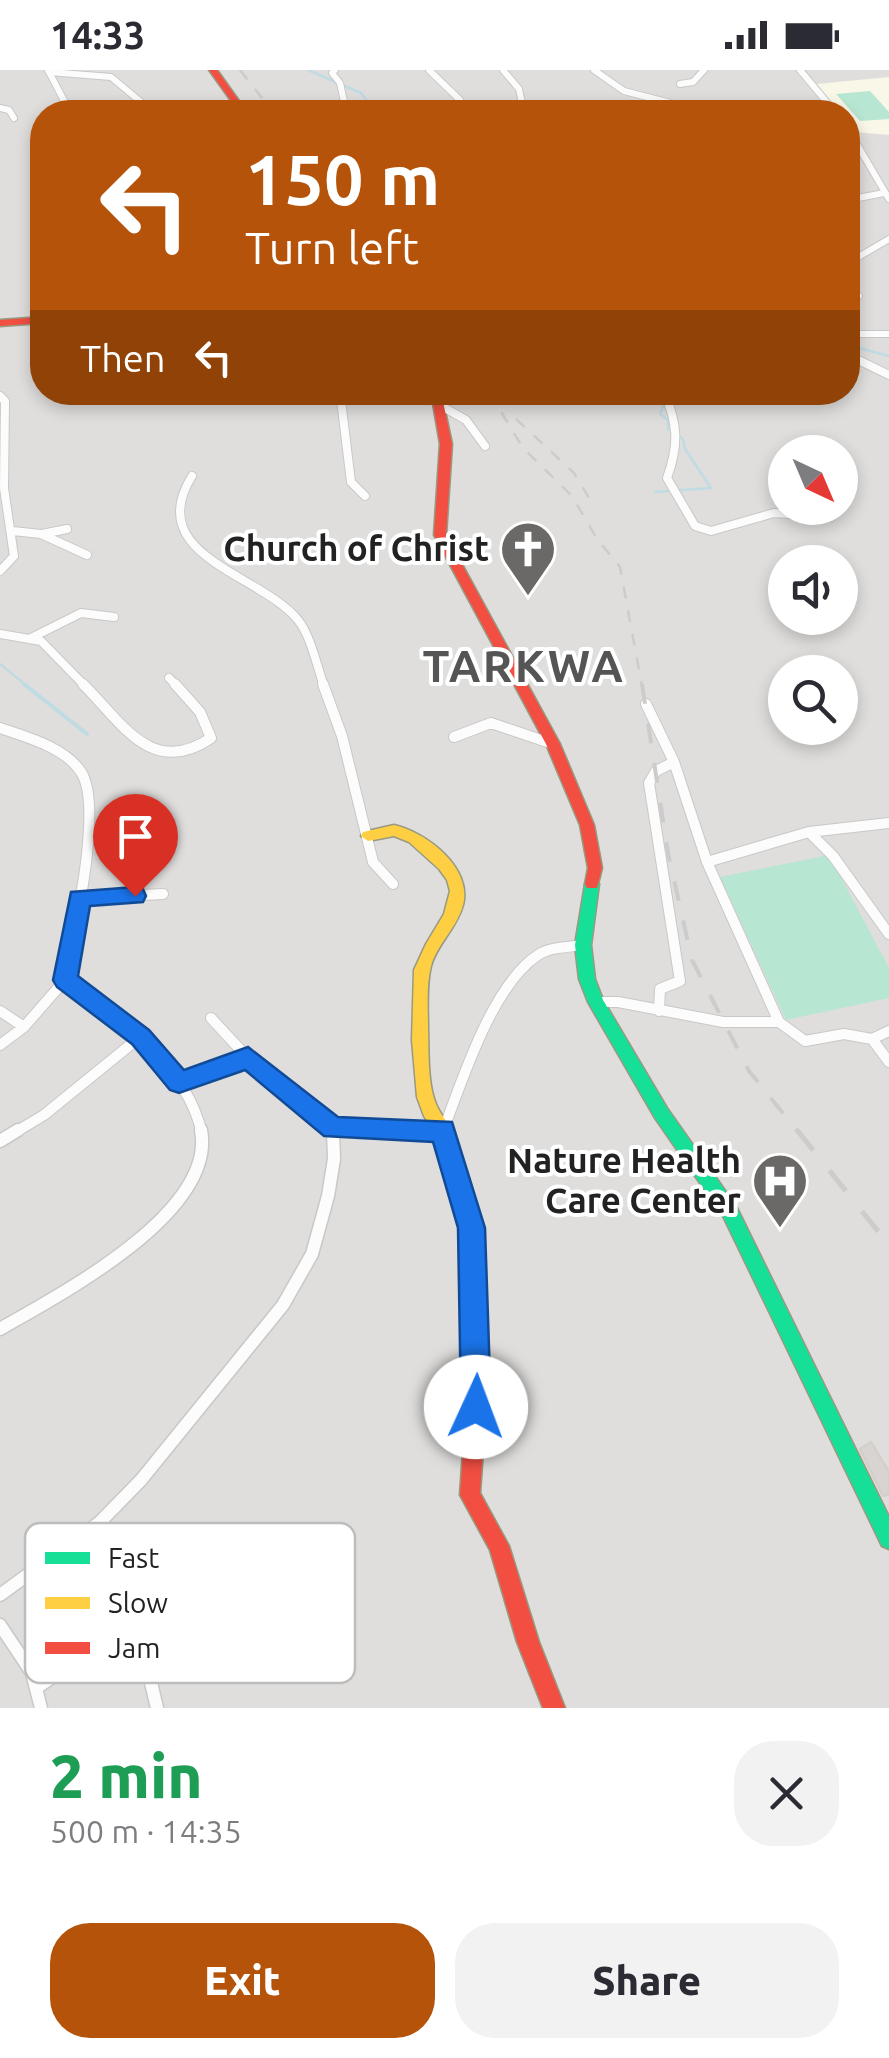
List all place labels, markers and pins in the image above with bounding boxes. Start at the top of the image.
church icon: Church of Christ [498,519,558,598]
place label: Church of Christ [223,528,489,568]
pin [93,794,178,897]
place label: Nature Health Care Center [507,1140,742,1220]
hospital icon: Nature Health Care Center [750,1151,810,1230]

